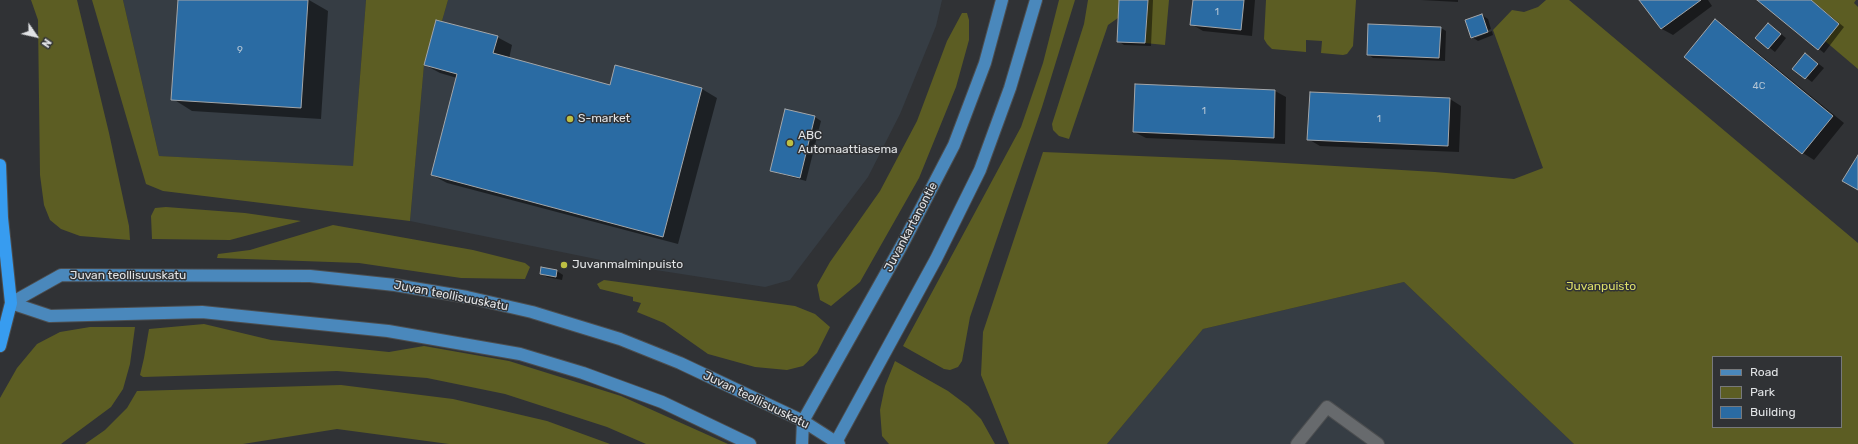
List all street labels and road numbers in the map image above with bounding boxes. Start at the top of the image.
street label: Juvankartanontie [881,180,941,274]
street label: Juvan teollisuuskatu [70,269,186,283]
street label: Juvan teollisuuskatu [393,278,509,314]
street label: Juvan teollisuuskatu [701,368,811,432]

